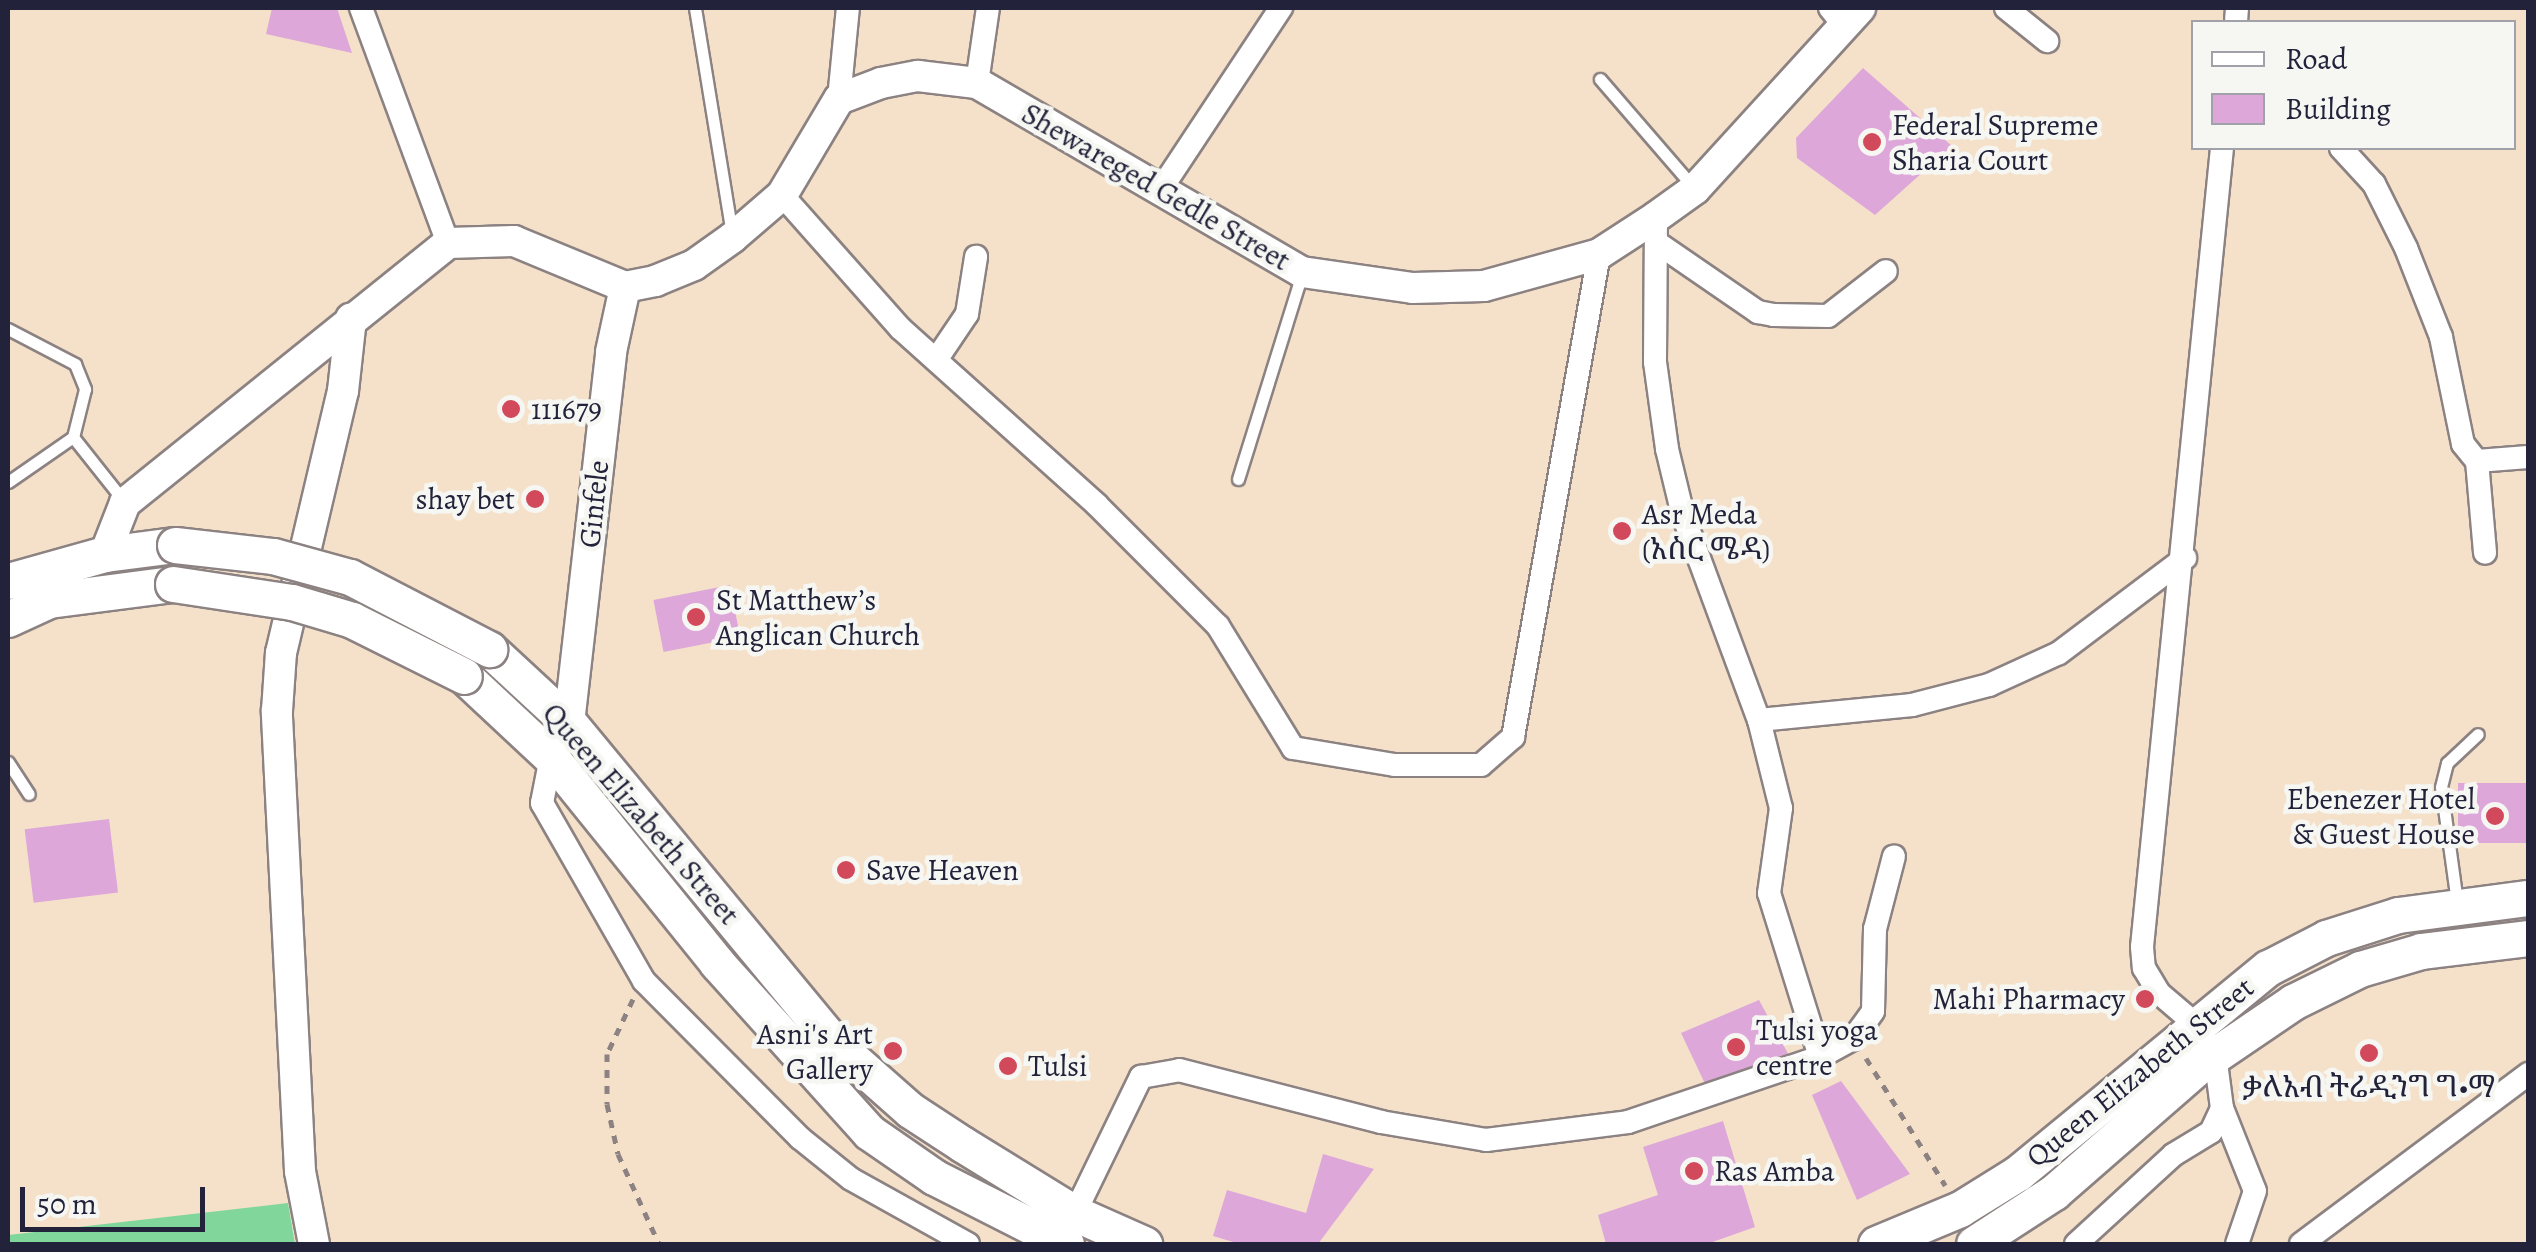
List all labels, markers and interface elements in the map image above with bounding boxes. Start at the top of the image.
legend [2191,20,2516,150]
text: Road [2285,39,2347,79]
text: Building [2285,89,2391,129]
street label: Shewareged Gedle Street [1015,95,1297,279]
place label: Federal Supreme Sharia Court [1892,107,2098,178]
marker: Federal Supreme Sharia Court [1861,131,1883,153]
place label: 111679 [531,391,602,427]
marker: 111679 [500,398,522,420]
street label: Ginfele [572,458,616,550]
place label: shay bet [416,481,515,517]
marker: shay bet [524,488,546,510]
place label: Asr Meda (አስር ሜዳ) [1642,496,1770,566]
marker: Asr Meda (አስር ሜዳ) [1611,520,1633,542]
place label: St Matthew’s Anglican Church [716,582,920,652]
marker: St Matthew’s Anglican Church [685,606,707,628]
street label: Queen Elizabeth Street [535,696,747,932]
place label: Ebenezer Hotel & Guest House [2286,781,2475,852]
marker: Ebenezer Hotel & Guest House [2484,805,2506,827]
place label: Save Heaven [866,852,1019,888]
marker: Save Heaven [835,859,857,881]
street label: Queen Elizabeth Street [2019,969,2261,1175]
place label: Mahi Pharmacy [1932,981,2125,1017]
marker: Mahi Pharmacy [2134,988,2156,1010]
place label: Tulsi yoga centre [1756,1012,1878,1082]
place label: Asni's Art Gallery [757,1016,873,1086]
marker: Tulsi yoga centre [1725,1036,1747,1058]
marker: Asni's Art Gallery [882,1040,904,1062]
marker: ቃለአብ ትሬዲንግ ግ•ማ [2358,1042,2380,1064]
place label: Tulsi [1028,1048,1088,1084]
marker: Tulsi [997,1055,1019,1077]
place label: ቃለአብ ትሬዲንግ ግ•ማ [2243,1069,2495,1105]
place label: Ras Amba [1714,1153,1835,1189]
marker: Ras Amba [1683,1160,1705,1182]
scale bar [25,1167,210,1229]
text: 50 m [37,1184,97,1224]

